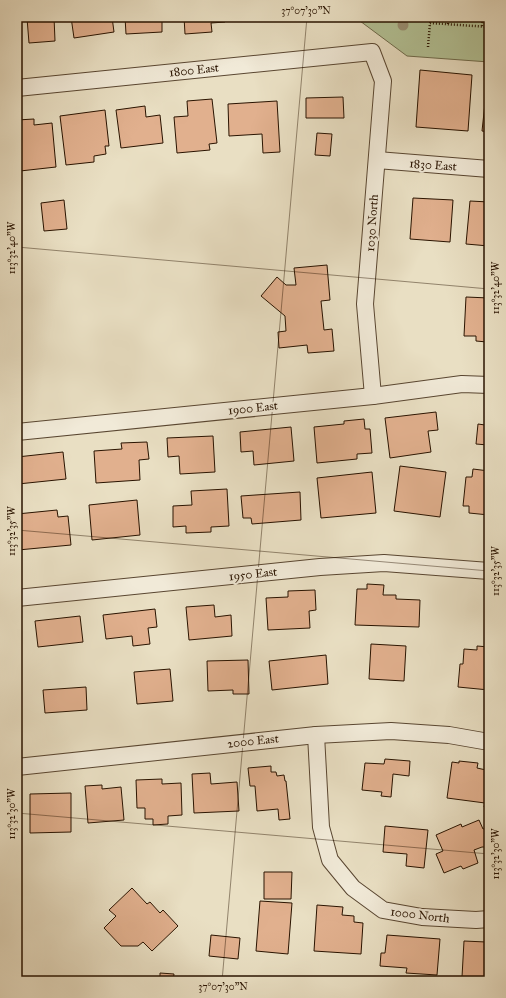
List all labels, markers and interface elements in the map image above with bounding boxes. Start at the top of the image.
text: 37°07'30"N [281,5,331,17]
street label: 1800 East [168,60,220,80]
street label: 1830 East [409,156,458,174]
street label: 1030 North [363,193,381,252]
text: 113°32'40"W [6,221,18,274]
text: 113°32'40"W [490,261,502,314]
street label: 1900 East [227,398,279,418]
text: 113°32'35"W [6,506,18,556]
text: 113°32'35"W [490,546,502,596]
street label: 1950 East [228,564,279,583]
street label: 2000 East [227,731,280,751]
text: 113°32'30"W [6,788,18,839]
text: 113°32'30"W [490,828,502,879]
street label: 1000 North [390,904,451,926]
text: 37°07'30"N [198,981,248,993]

